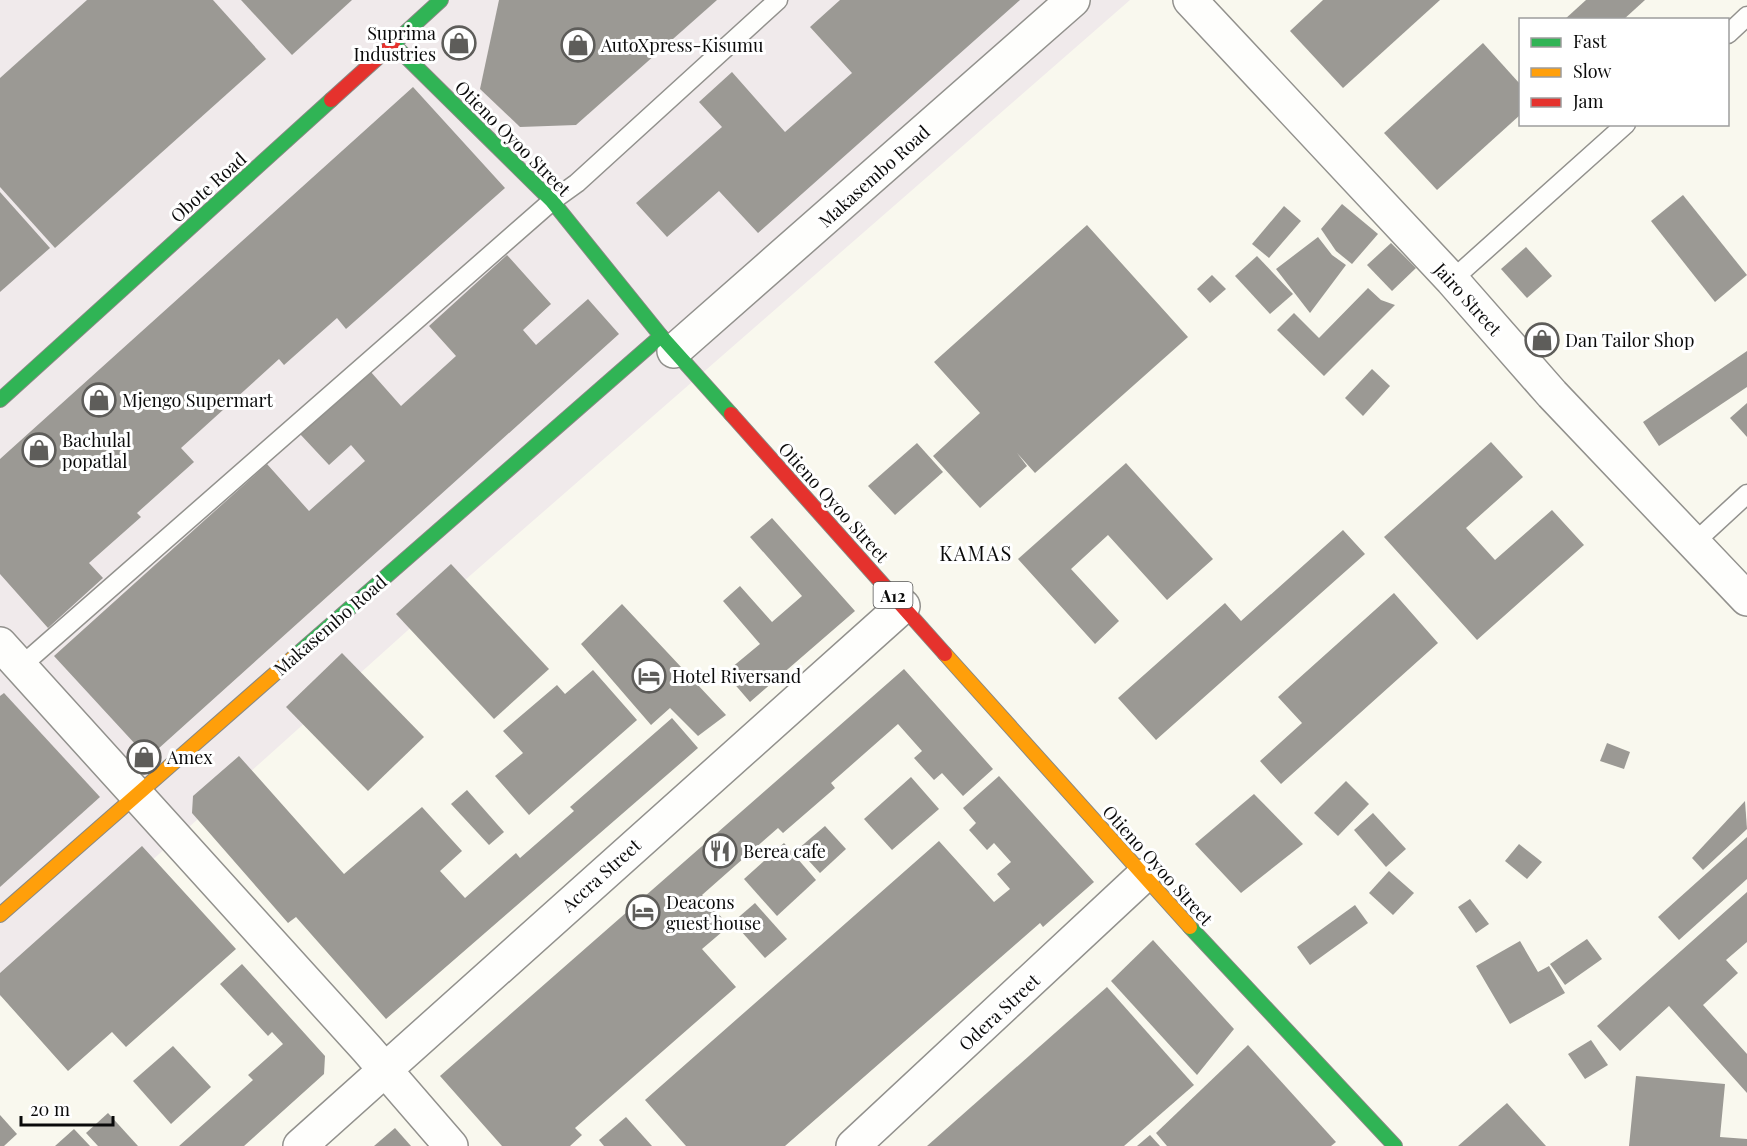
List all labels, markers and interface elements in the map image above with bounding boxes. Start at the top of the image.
legend [1519,18,1729,126]
place label: Suprima Industries [353,21,436,66]
shop icon: Suprima Industries [441,25,477,61]
shop icon: AutoXpress-Kisumu [560,27,596,63]
text: Fast [1573,29,1607,53]
place label: AutoXpress-Kisumu [600,33,764,57]
text: Slow [1573,59,1611,83]
street label: Otieno Oyoo Street [450,75,576,201]
text: Jam [1572,89,1603,113]
street label: Makasembo Road [813,119,935,232]
street label: Obote Road [165,146,251,227]
street label: Jairo Street [1428,257,1507,341]
shop icon: Dan Tailor Shop [1524,322,1560,358]
place label: Dan Tailor Shop [1565,328,1694,352]
shop icon: Mjengo Supermart [81,382,117,418]
place label: Mjengo Supermart [122,388,274,412]
place label: Bachulal popatlal [62,428,131,473]
shop icon: Bachulal popatlal [21,432,57,468]
street label: Otieno Oyoo Street [774,437,895,568]
district label: KAMAS [939,539,1013,566]
street label: Makasembo Road [269,569,392,681]
road number: A12 [874,582,912,608]
hotel icon: Hotel Riversand [631,658,667,694]
place label: Hotel Riversand [672,664,802,688]
shop icon: Amex [126,739,162,775]
place label: Amex [166,745,213,769]
street label: Otieno Oyoo Street [1098,800,1219,931]
street label: Accra Street [556,833,646,918]
restaurant icon: Berea cafe [702,833,738,869]
place label: Berea cafe [743,839,826,863]
place label: Deacons guest house [666,890,761,935]
hotel icon: Deacons guest house [625,894,661,930]
street label: Odera Street [953,968,1045,1056]
scale bar [21,1089,112,1127]
text: 20 m [30,1097,70,1121]

